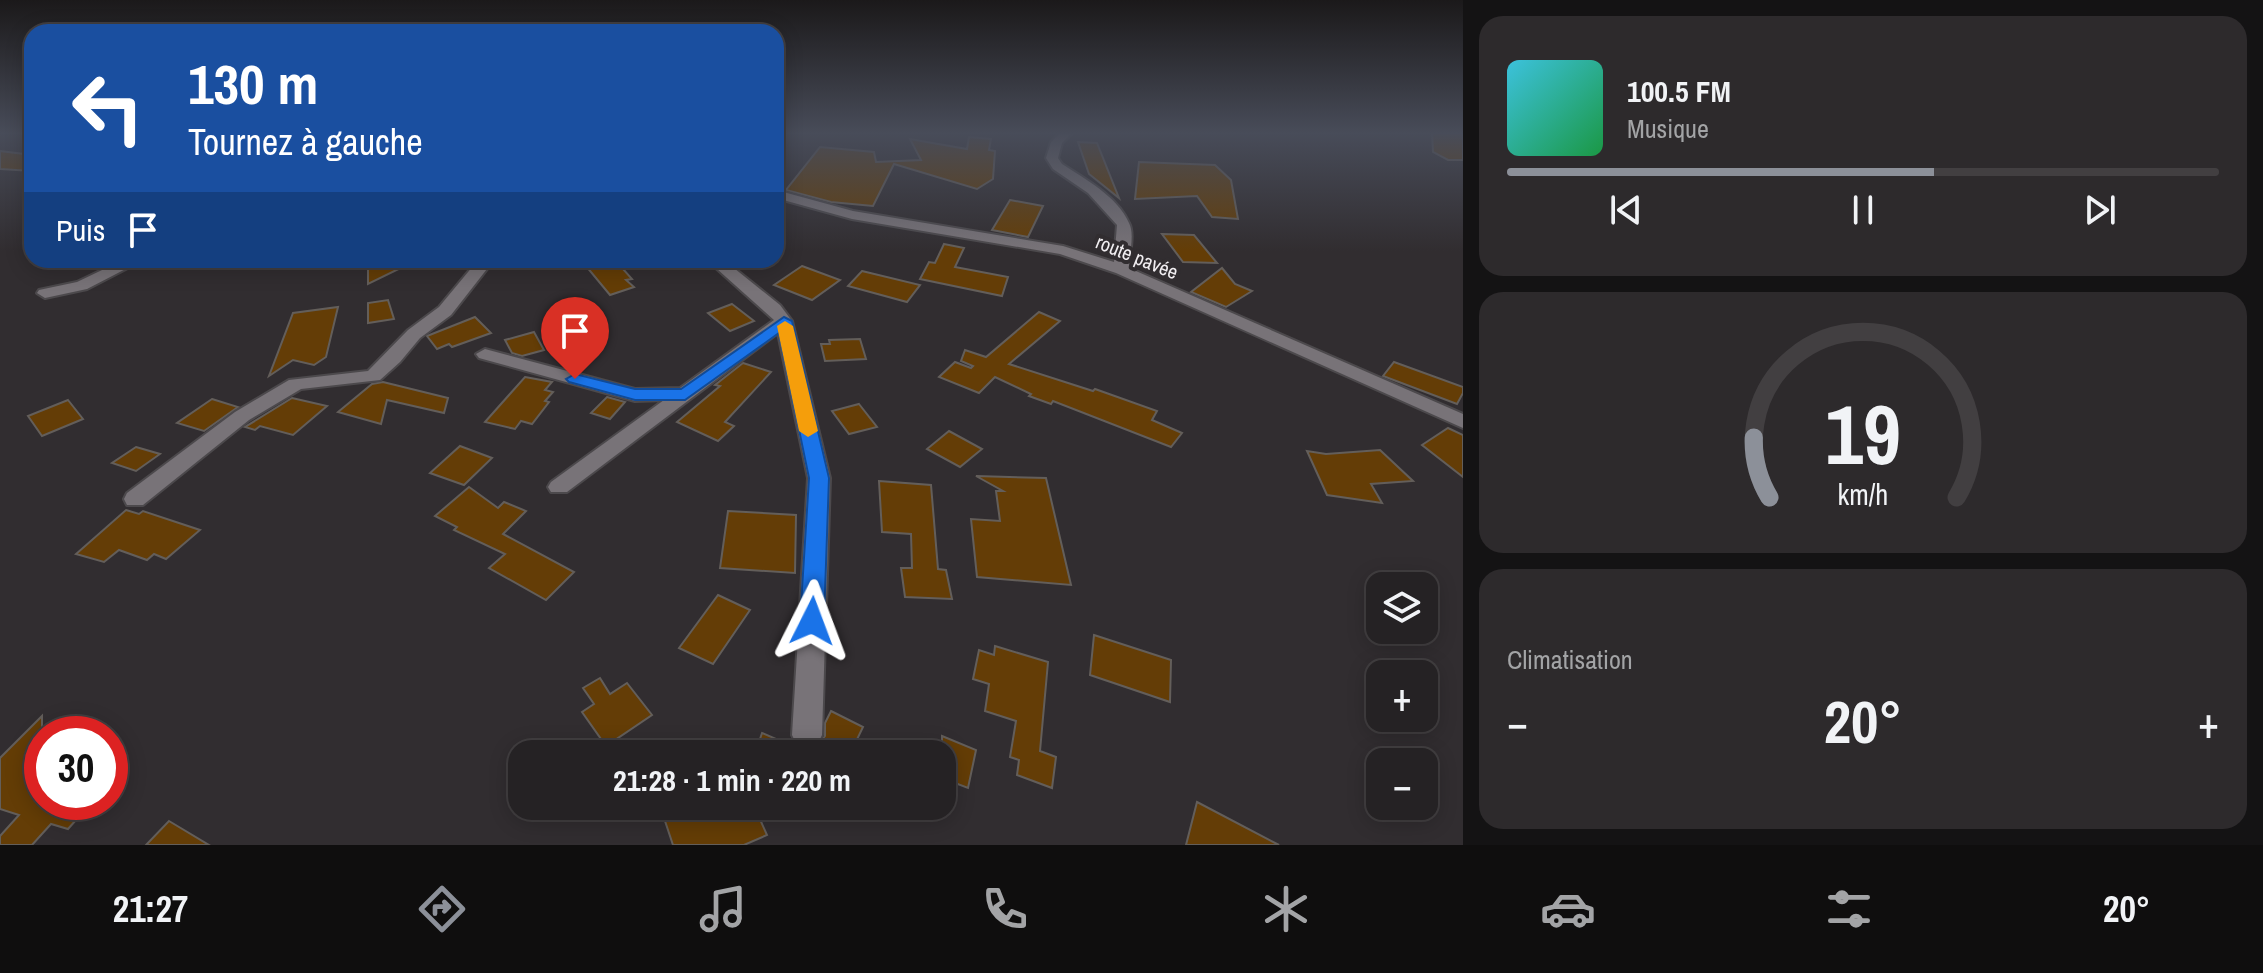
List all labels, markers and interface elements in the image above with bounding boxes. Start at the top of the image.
text: 130 m [188,46,318,121]
icon: left [56,56,160,160]
text: 100.5 FM [1627,71,1731,111]
text: Musique [1627,111,1709,146]
text: Tournez à gauche [188,118,423,166]
icon: previous [1604,188,1648,232]
icon: pause [1841,188,1885,232]
icon: next [2078,188,2122,232]
icon: arrive [121,208,165,252]
text: Puis [56,210,105,250]
street label: route pavée [1092,228,1182,285]
pin [541,297,609,379]
icon: arrive [553,309,597,353]
text: 19 [1825,378,1901,490]
text: km/h [1838,476,1888,515]
map controls [1366,572,1438,820]
button: layers [1366,572,1438,644]
position arrow [770,579,854,663]
text: Climatisation [1507,642,1633,677]
button: + [1366,660,1438,732]
text: 20° [1824,681,1902,762]
text: − [1507,692,1528,752]
text: + [2198,692,2219,752]
speed limit sign: 30 [24,716,128,820]
button: − [1366,748,1438,820]
text: 21:28 · 1 min · 220 m [613,760,851,800]
icon: directions [414,881,470,937]
icon: music [695,881,751,937]
icon: phone [977,881,1033,937]
icon: climate [1258,881,1314,937]
icon: car [1540,881,1596,937]
icon: filters [1821,881,1877,937]
text: 21:27 [113,885,188,933]
text: 20° [2103,885,2150,933]

